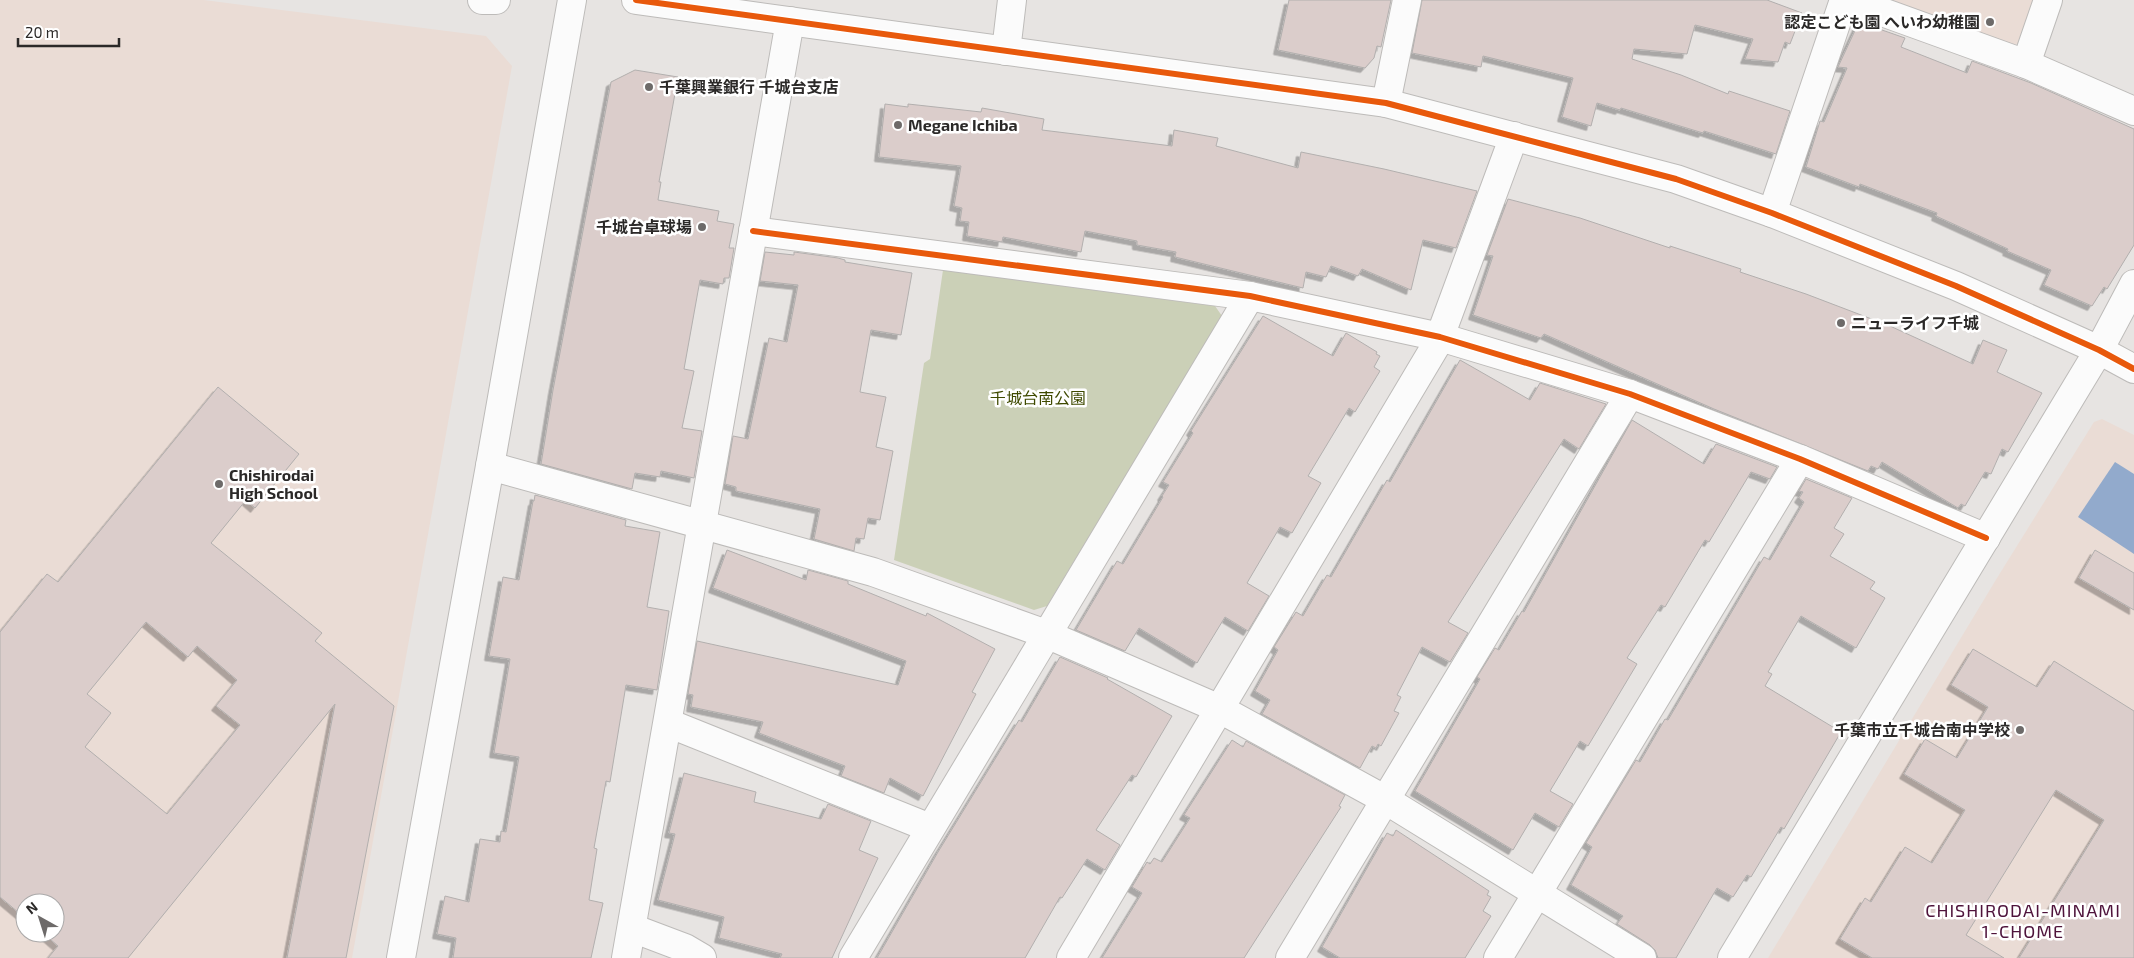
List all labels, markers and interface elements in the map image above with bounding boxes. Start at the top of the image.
place label: 認定こども園 へいわ幼稚園 [1785,12,1980,31]
scale bar [18,15,119,47]
marker: 認定こども園 へいわ幼稚園 [1984,16,1996,28]
text: 20 m [25,23,59,41]
place label: 千葉興業銀行 千城台支店 [659,77,838,96]
marker: 千葉興業銀行 千城台支店 [643,81,655,93]
place label: Megane Ichiba [908,115,1018,134]
marker: Megane Ichiba [892,119,904,131]
place label: 千城台卓球場 [596,217,692,236]
marker: 千城台卓球場 [696,221,708,233]
place label: ニューライフ千城 [1851,313,1979,332]
marker: ニューライフ千城 [1835,317,1847,329]
park label: 千城台南公園 [990,388,1086,407]
place label: Chishirodai High School [229,465,319,502]
marker: Chishirodai High School [213,478,225,490]
place label: 千葉市立千城台南中学校 [1834,720,2010,739]
marker: 千葉市立千城台南中学校 [2014,724,2026,736]
north arrow [15,893,65,943]
text: N [22,898,41,917]
district label: CHISHIRODAI-MINAMI 1-CHOME [1925,899,2121,942]

